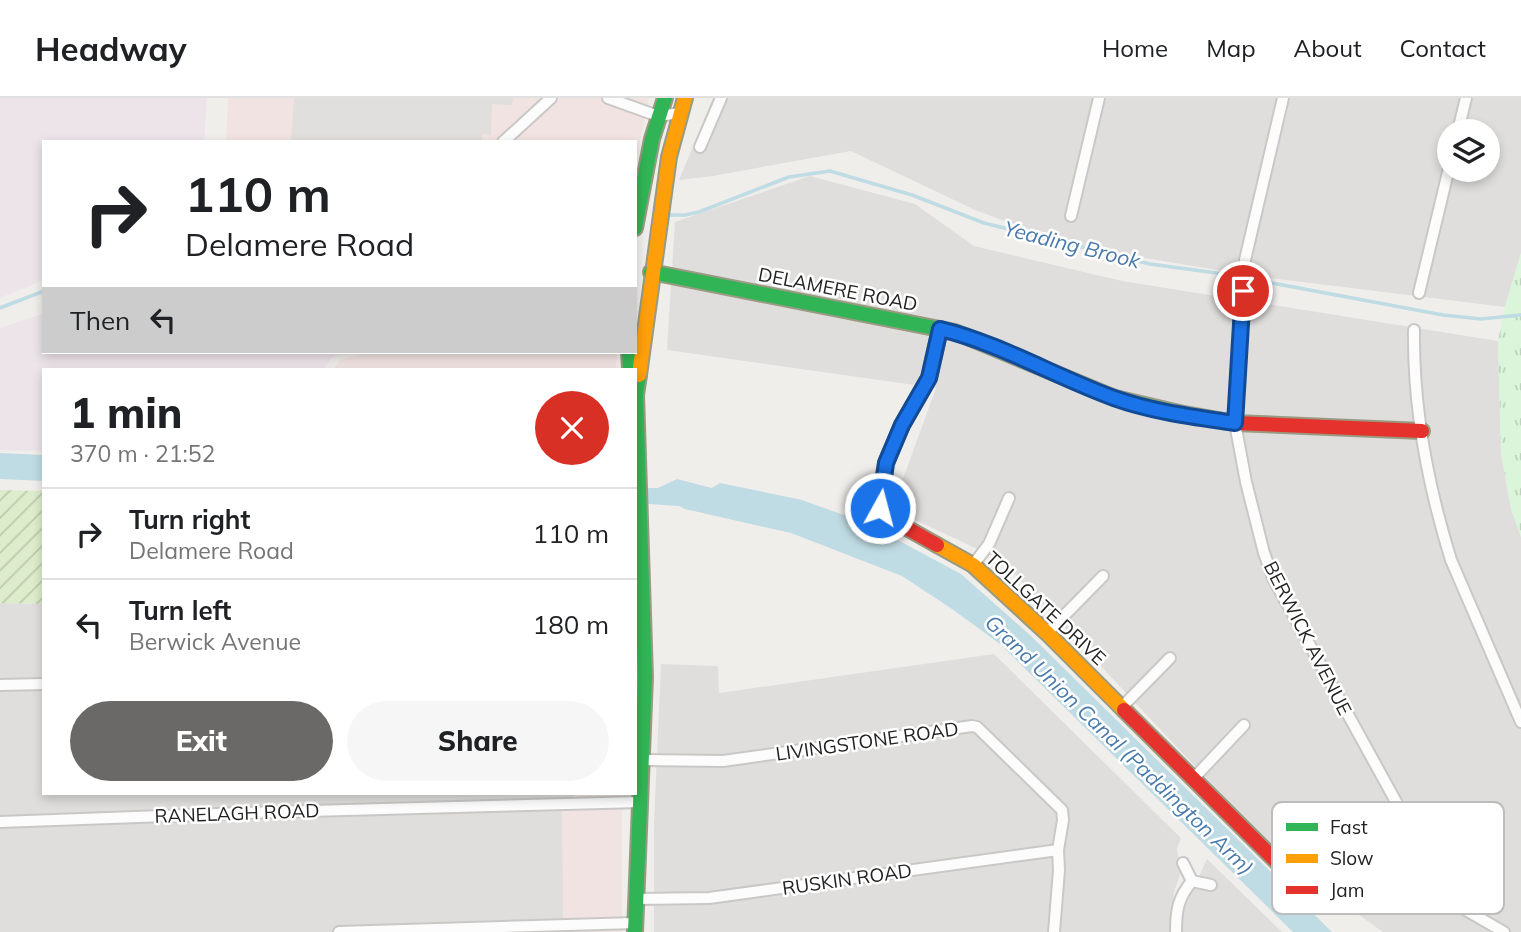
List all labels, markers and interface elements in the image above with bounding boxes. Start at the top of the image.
text: Headway [35,28,187,69]
text: Home [1102,33,1168,63]
text: Map [1206,33,1256,63]
text: About [1294,33,1362,63]
text: Contact [1400,33,1486,63]
map controls [1437,119,1500,182]
button: layers [1437,119,1500,182]
text: 110 m [185,163,331,224]
icon: right [70,168,161,259]
water label: Yeading Brook [1001,215,1144,274]
text: Delamere Road [185,224,414,264]
pin [1213,261,1273,321]
street label: DELAMERE ROAD [756,262,920,316]
icon: arrive [1224,272,1262,310]
icon: left [144,301,182,339]
text: Then [70,304,130,337]
text: 1 min [70,386,183,439]
button: close [535,391,609,465]
text: 370 m · 21:52 [70,439,215,468]
position arrow [843,471,917,545]
text: Turn right [129,503,250,536]
icon: right [70,515,108,553]
text: 110 m [533,517,609,550]
text: Delamere Road [129,536,294,565]
street label: TOLLGATE DRIVE [981,546,1111,670]
street label: BERWICK AVENUE [1259,557,1357,719]
text: Turn left [129,594,231,627]
icon: left [70,606,108,644]
text: 180 m [533,608,609,641]
water label: Grand Union Canal (Paddington Arm) [980,609,1259,880]
text: Berwick Avenue [129,627,301,656]
button: Exit [70,701,333,781]
button: Share [347,701,609,781]
street label: LIVINGSTONE ROAD [774,716,960,766]
street label: RANELAGH ROAD [154,798,320,828]
legend [1272,802,1504,914]
text: Fast [1330,815,1368,839]
text: Slow [1330,846,1374,870]
street label: RUSKIN ROAD [781,858,913,900]
text: Jam [1330,878,1364,902]

